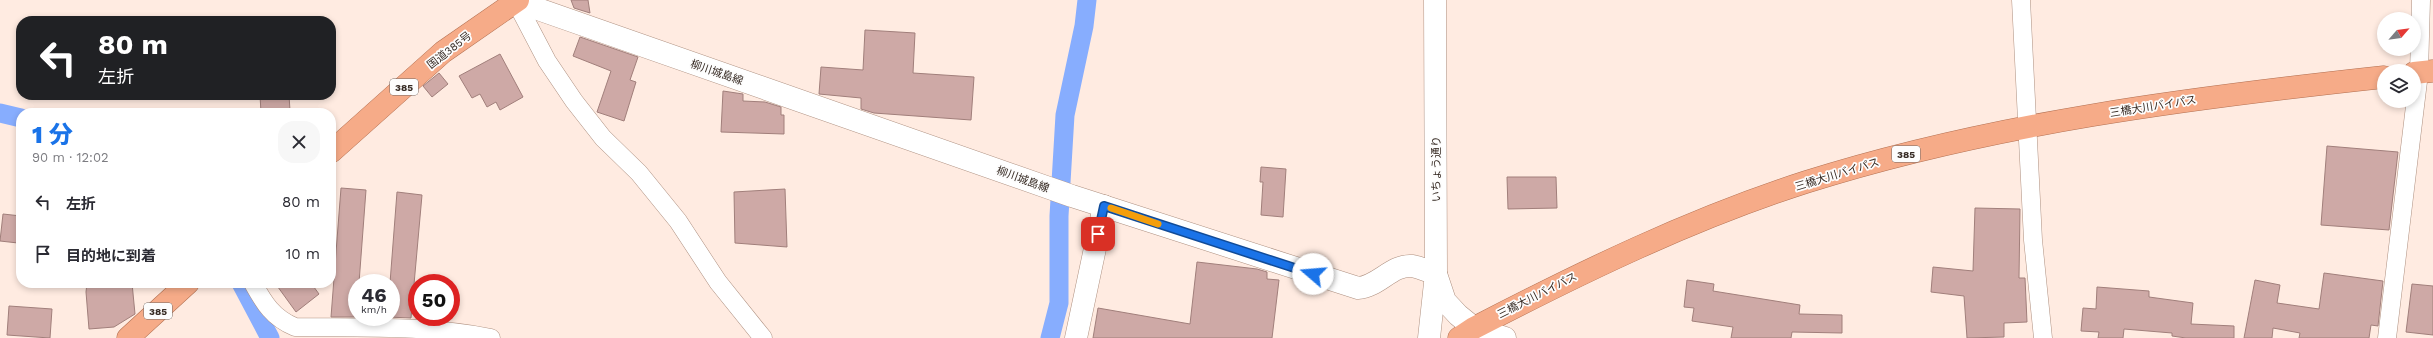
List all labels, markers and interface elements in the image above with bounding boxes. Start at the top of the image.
north arrow [2377,12,2421,56]
map controls [2377,12,2421,108]
text: 80 m [98,28,168,61]
street label: 国道385号 [425,29,474,72]
icon: left [32,32,84,84]
street label: 柳川城島線 [689,57,745,88]
button: layers [2377,64,2421,108]
text: 左折 [98,66,134,87]
road number: 385 [390,79,418,95]
street label: 三橋大川バイパス [2109,93,2197,120]
text: 1 分 [32,121,73,149]
button: close [278,121,320,163]
street label: いちょう通り [1430,136,1443,202]
road number: 385 [1892,146,1920,162]
text: 90 m · 12:02 [32,150,109,165]
street label: 三橋大川バイパス [1793,155,1881,194]
street label: 柳川城島線 [995,164,1051,195]
icon: left [32,191,54,213]
text: 80 m [282,193,320,211]
text: 左折 [66,195,96,213]
pin [1081,217,1115,251]
icon: arrive [1087,223,1109,245]
icon: arrive [32,243,54,265]
text: 10 m [285,245,320,263]
text: 目的地に到着 [66,247,156,265]
position arrow [1292,253,1334,295]
street label: 三橋大川バイパス [1495,270,1579,321]
speed limit sign: 50 [408,274,460,326]
text: 46 [361,283,387,307]
road number: 385 [144,303,172,319]
text: km/h [361,304,387,315]

